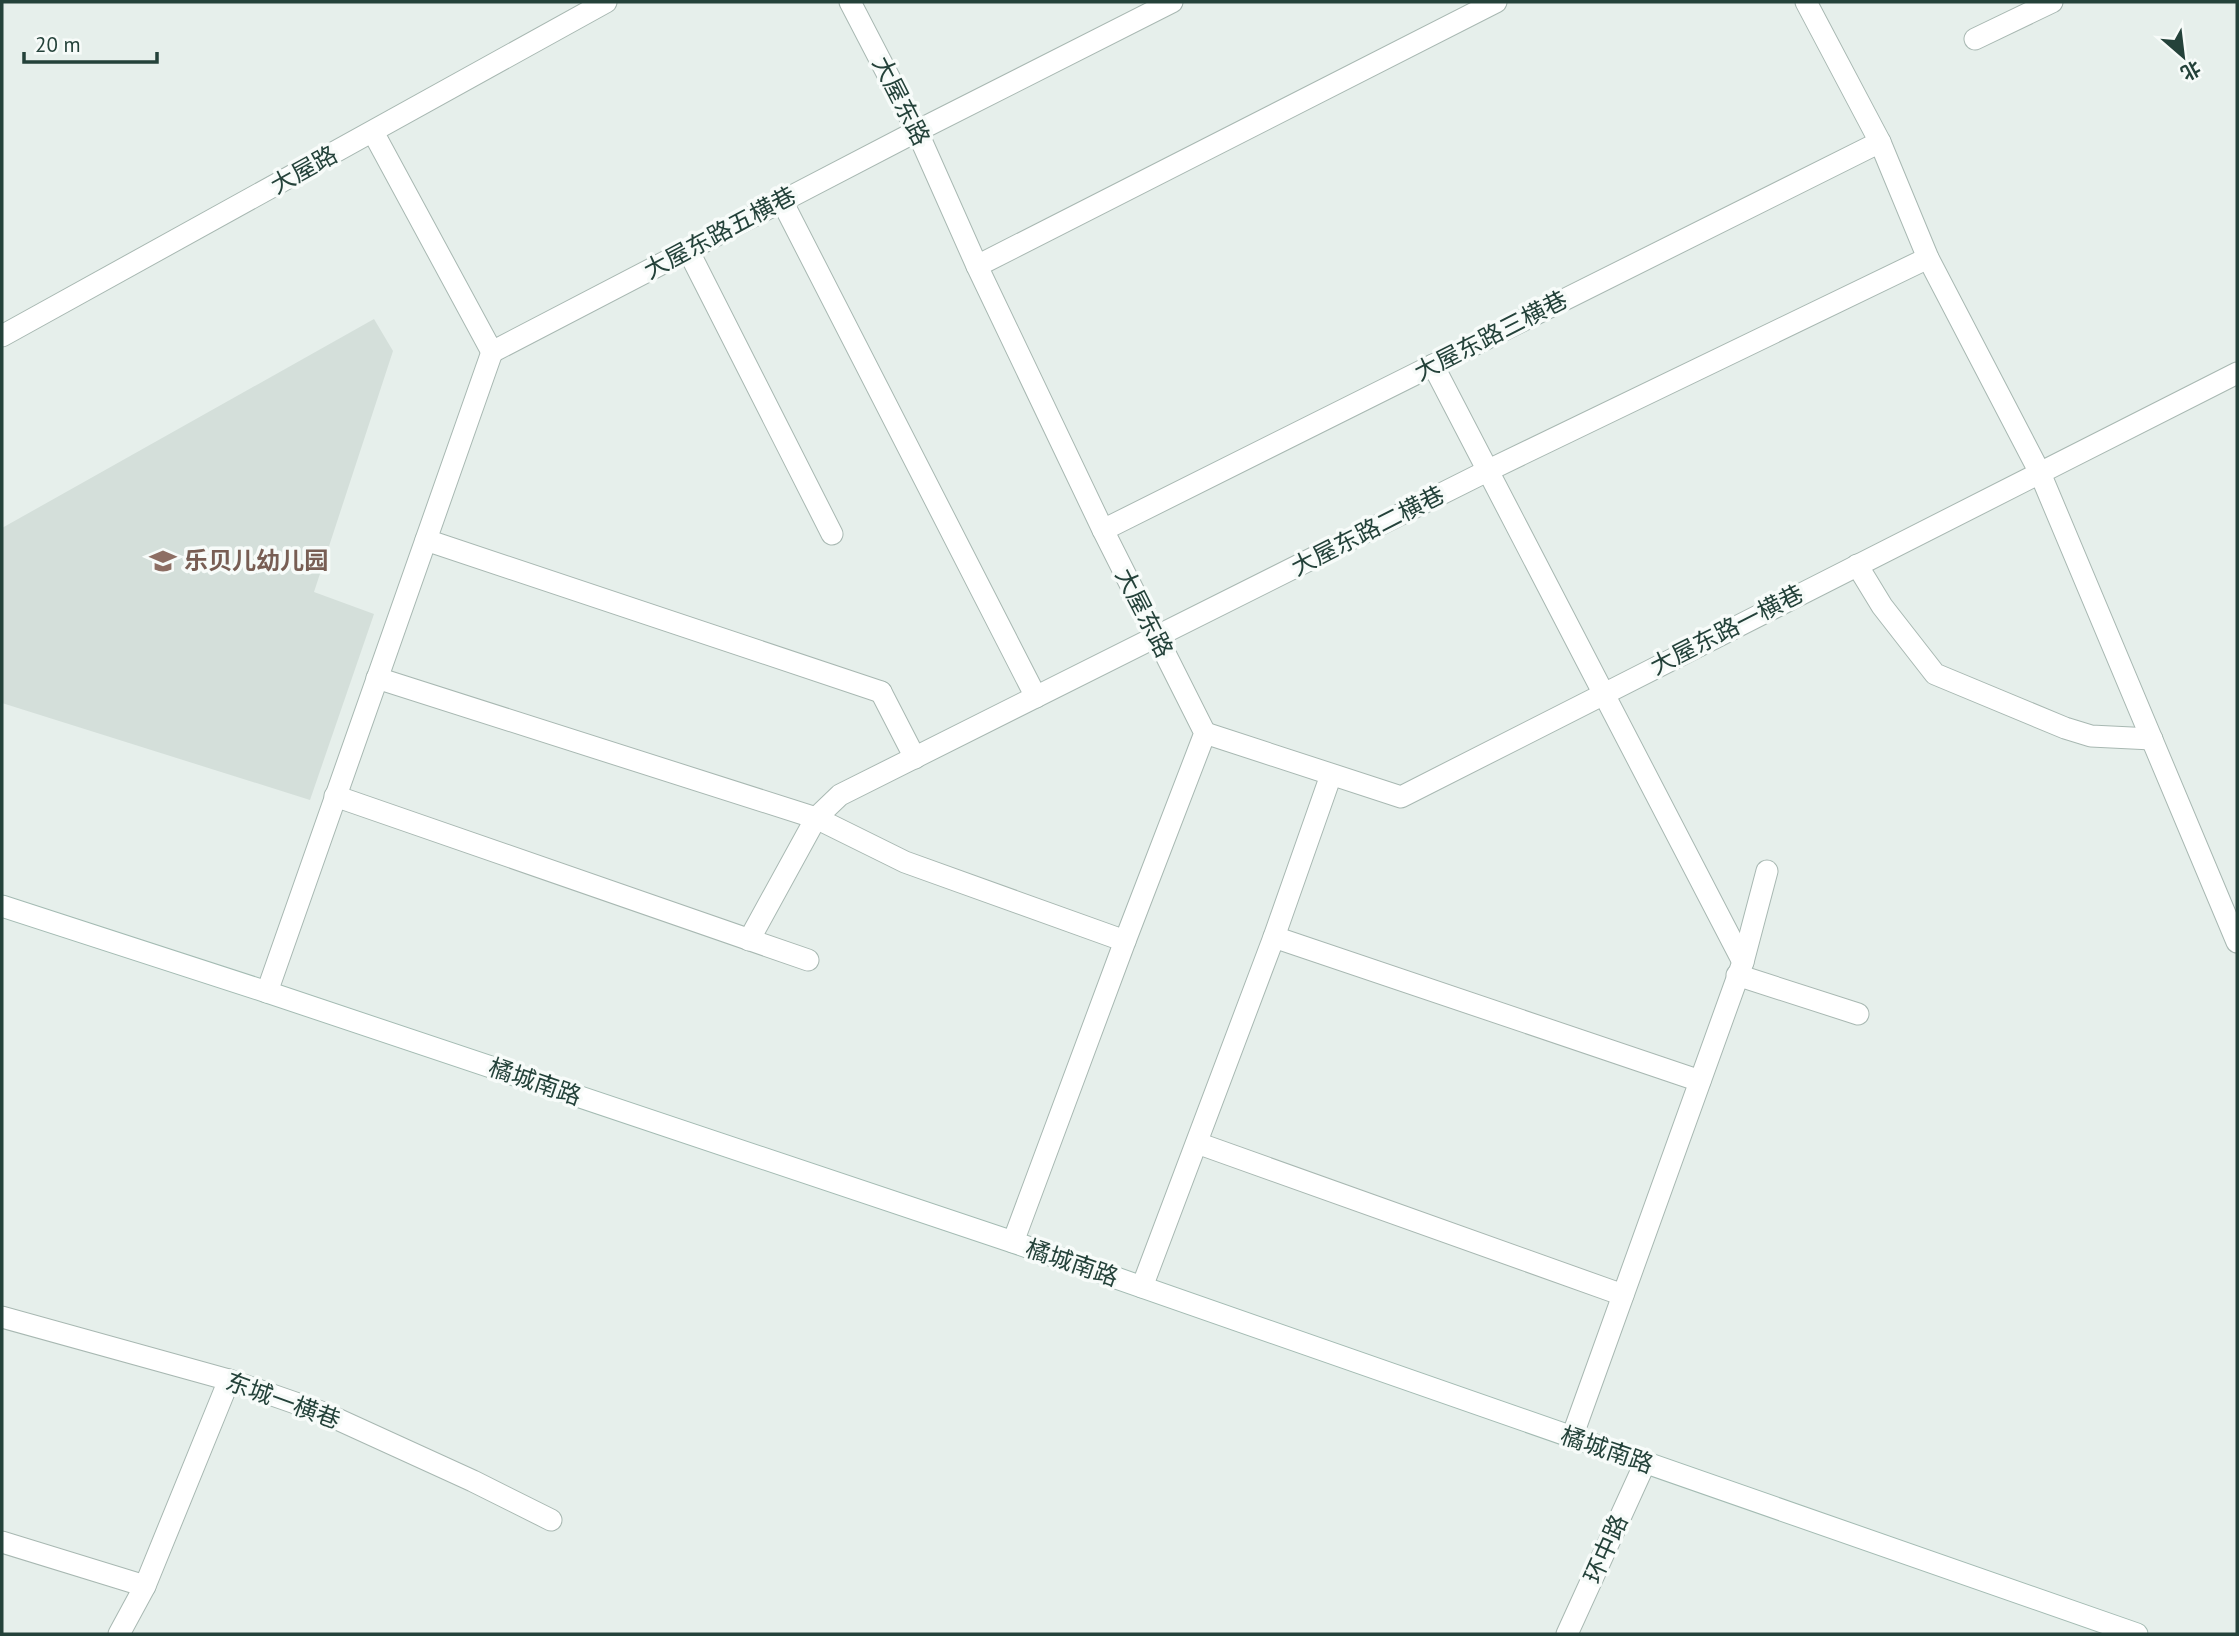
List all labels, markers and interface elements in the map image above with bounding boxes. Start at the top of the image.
scale bar [24,21,158,65]
north arrow [2148,21,2218,91]
text: 20 m [35,31,81,58]
street label: 大屋东路 [866,51,937,151]
text: 北 [2177,56,2205,86]
street label: 大屋路 [265,139,343,201]
street label: 大屋东路五横巷 [638,179,801,286]
street label: 大屋东路三横巷 [1409,284,1573,388]
street label: 大屋东路二横巷 [1286,479,1450,583]
place label: 乐贝儿幼儿园 [184,545,328,576]
school or university icon: 乐贝儿幼儿园 [148,546,178,576]
street label: 大屋东路 [1109,563,1180,663]
street label: 大屋东路一横巷 [1645,578,1809,682]
street label: 橘城南路 [485,1051,586,1112]
street label: 橘城南路 [1022,1232,1123,1293]
street label: 东城一横巷 [221,1365,345,1436]
street label: 橘城南路 [1557,1419,1658,1480]
street label: 环中路 [1577,1510,1634,1588]

